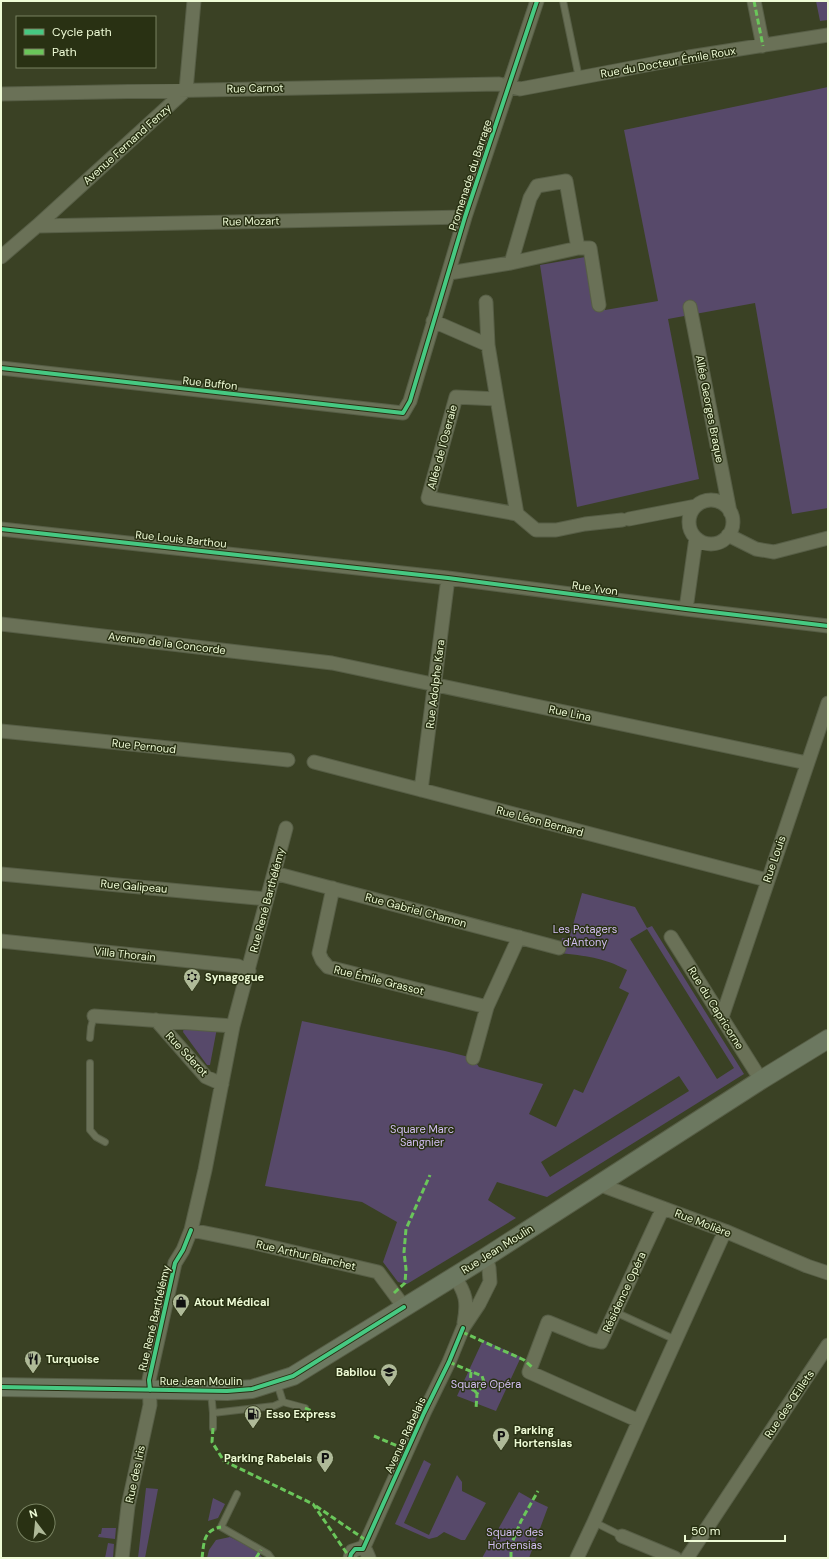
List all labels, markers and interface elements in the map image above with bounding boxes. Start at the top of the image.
legend [16,16,156,68]
text: Cycle path [52,24,112,40]
street label: Rue du Docteur Émile Roux [599,43,737,81]
text: Path [52,44,77,60]
street label: Rue Carnot [226,81,284,95]
street label: Avenue Fernand Fenzy [80,101,174,187]
street label: Promenade du Barrage [445,118,495,232]
street label: Rue Mozart [222,214,280,228]
street label: Allée Georges Braque [693,354,727,464]
street label: Rue Buffon [182,373,238,393]
street label: Allée de l'Oseraie [424,403,460,491]
street label: Rue Louis Barthou [135,527,227,551]
street label: Rue Yvon [571,578,619,598]
street label: Avenue de la Concorde [107,629,227,657]
street label: Rue Adolphe Kara [423,639,447,729]
street label: Rue Lina [548,702,592,724]
street label: Rue Pernoud [111,736,177,756]
street label: Rue Léon Bernard [495,803,585,839]
street label: Rue Louis [759,834,789,884]
street label: Rue René Barthélémy [246,846,288,954]
street label: Rue Galipeau [100,876,168,896]
street label: Rue Gabriel Chamon [364,890,468,930]
park label: Les Potagers d'Antony [553,922,617,949]
street label: Villa Thorain [94,944,156,964]
street label: Rue Émile Grassot [332,962,426,998]
street label: Rue du Capricorne [685,964,747,1052]
synagogue icon: Synagogue [182,967,202,992]
place label: Synagogue [205,970,265,984]
street label: Rue Sderot [163,1029,211,1079]
park label: Square Marc Sangnier [390,1122,454,1149]
street label: Rue Molière [673,1206,733,1240]
street label: Rue Jean Moulin [458,1221,536,1277]
street label: Rue Arthur Blanchet [255,1237,357,1273]
street label: Résidence Opéra [599,1249,649,1334]
street label: Rue René Barthélémy [135,1264,173,1372]
shop icon: Atout Médical [171,1292,191,1317]
place label: Atout Médical [194,1295,269,1309]
restaurant icon: Turquoise [23,1349,43,1374]
place label: Turquoise [46,1352,100,1366]
school or university icon: Babilou [379,1362,399,1387]
place label: Babilou [336,1365,376,1379]
street label: Rue des Œillets [761,1367,817,1441]
street label: Rue Jean Moulin [160,1374,242,1388]
park label: Square Opéra [451,1377,521,1391]
street label: Avenue Rabelais [381,1395,429,1475]
fuel station icon: Esso Express [243,1404,263,1429]
place label: Esso Express [266,1407,336,1421]
place label: Parking Hortensias [514,1423,572,1450]
parking icon: Parking Hortensias [491,1426,511,1451]
street label: Rue des Iris [122,1444,148,1504]
parking icon: Parking Rabelais [315,1448,335,1473]
place label: Parking Rabelais [224,1451,312,1465]
north arrow [16,1503,56,1543]
text: N [27,1506,39,1521]
scale bar [685,1517,785,1543]
text: 50 m [691,1523,720,1539]
park label: Square des Hortensias [486,1525,544,1552]

